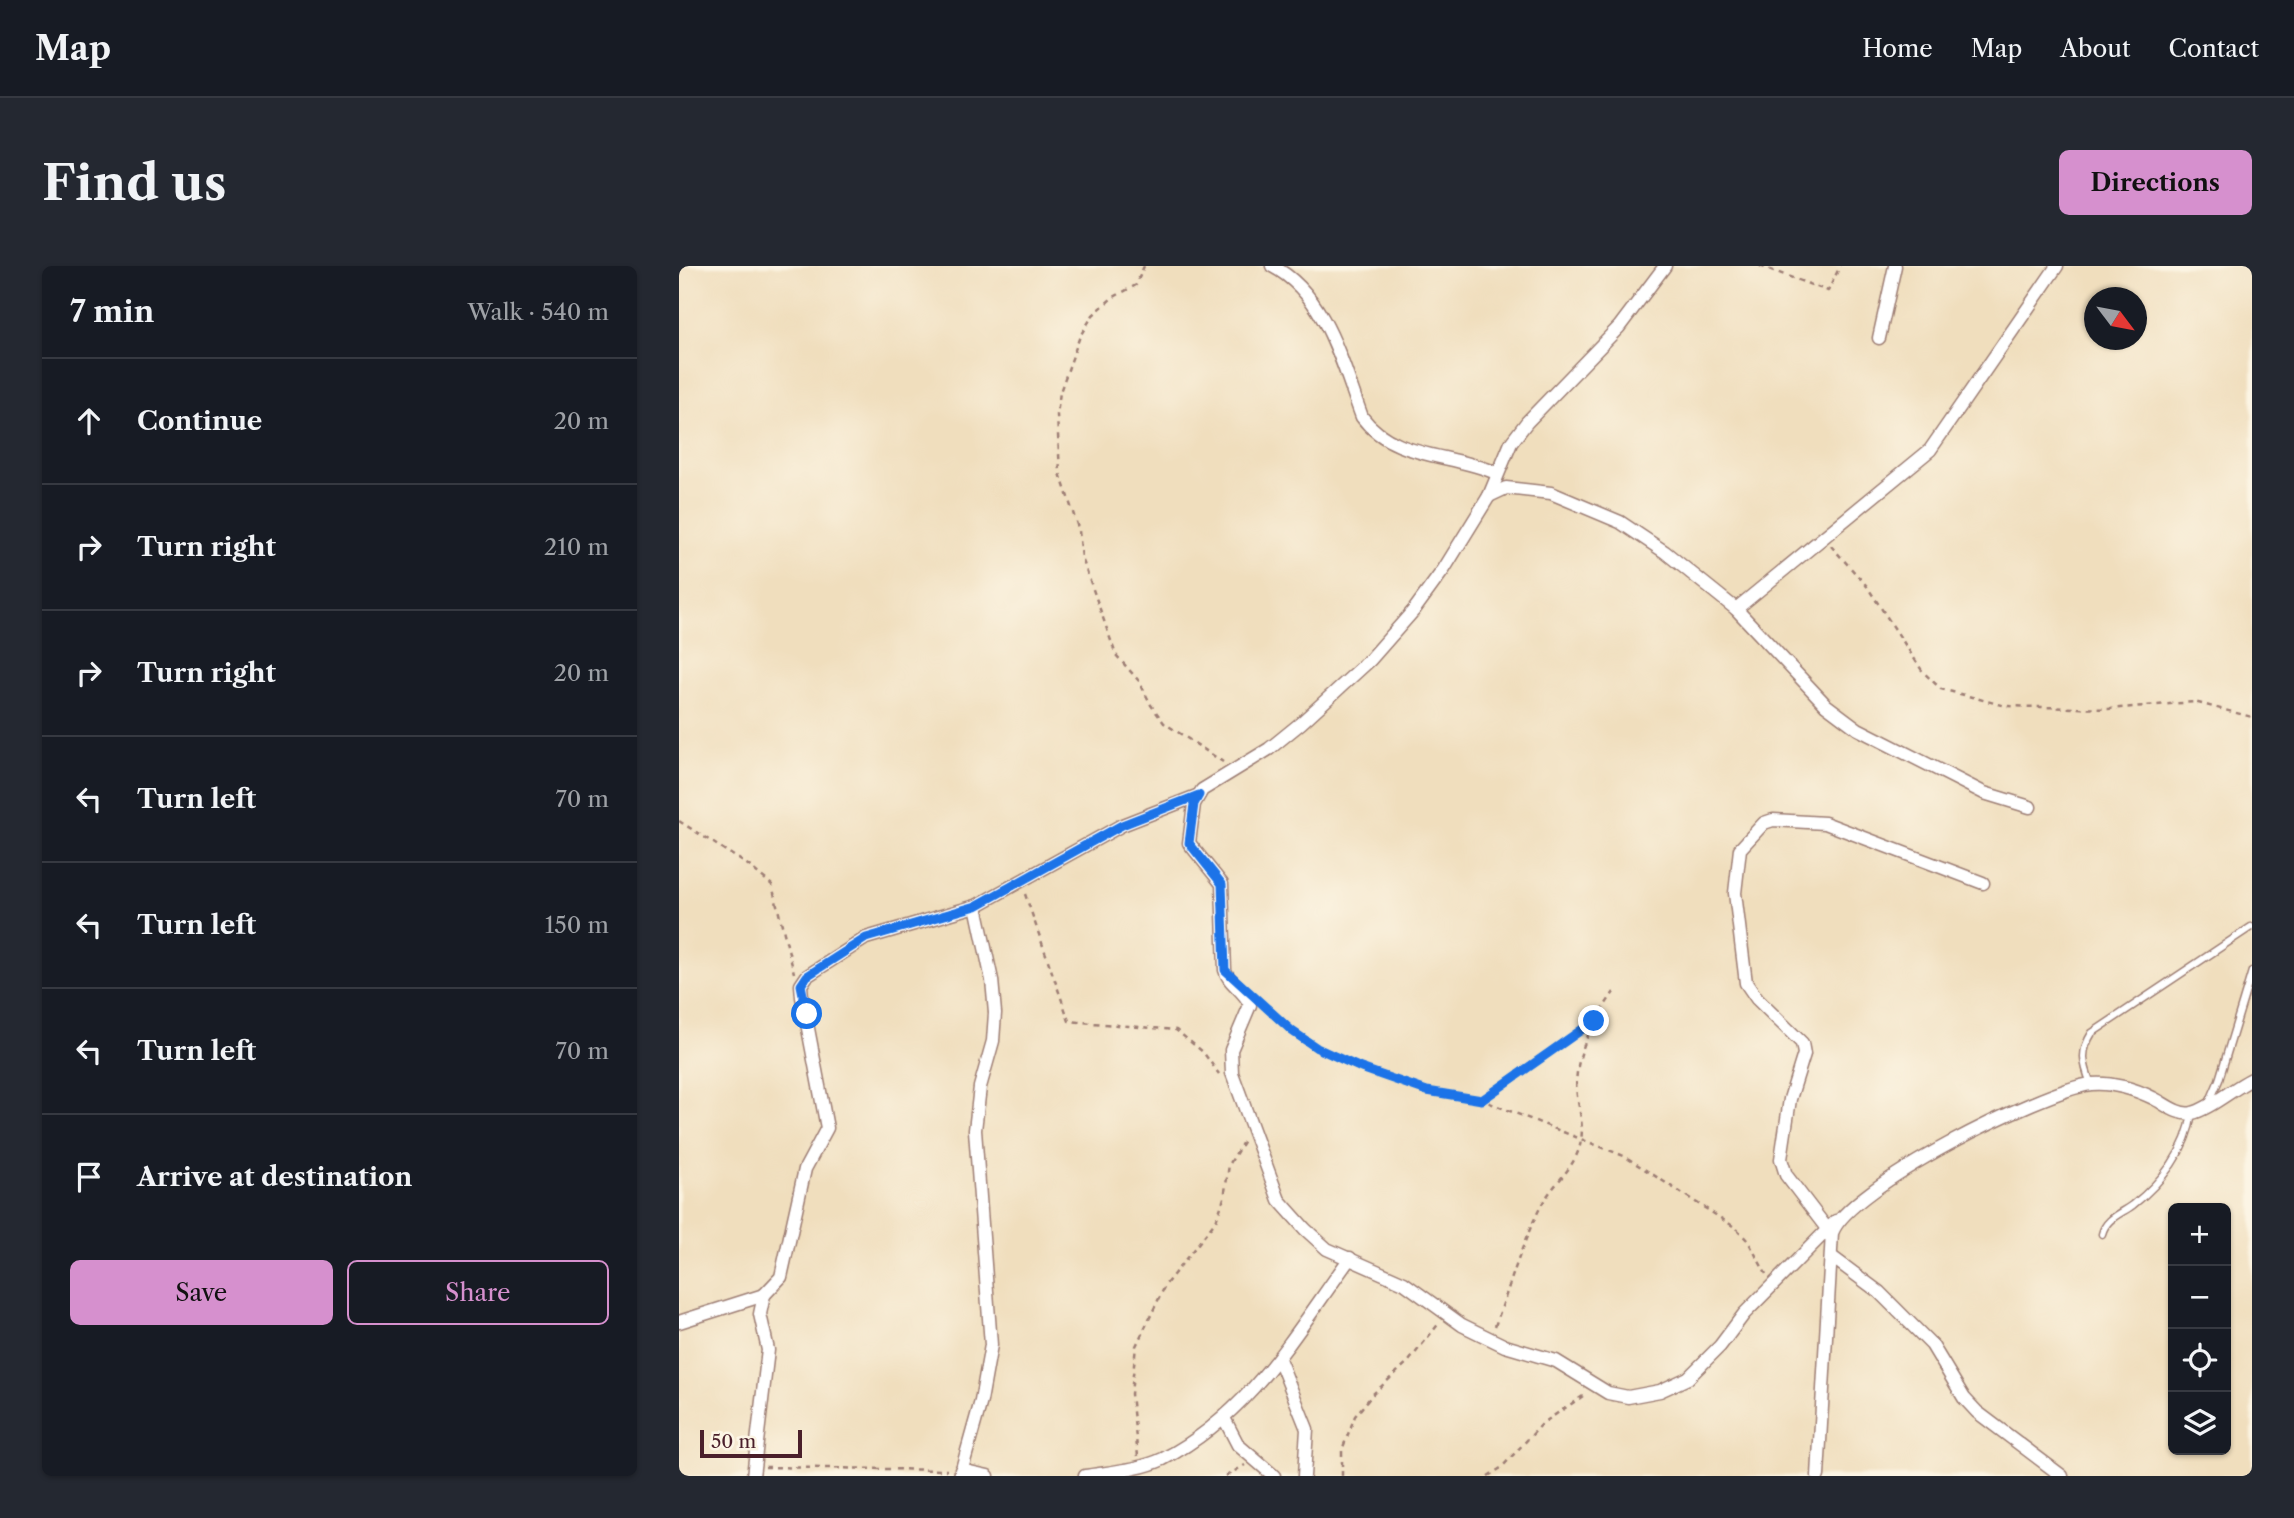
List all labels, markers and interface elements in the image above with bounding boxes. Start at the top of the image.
text: Map [35,28,111,69]
text: Home [1862,34,1933,63]
text: Map [1971,34,2022,63]
text: About [2060,34,2131,63]
text: Contact [2169,34,2259,63]
button: Directions [2059,150,2252,215]
text: Find us [42,152,226,213]
north arrow [2084,287,2147,350]
text: 7 min [70,293,154,330]
text: Walk · 540 m [467,298,609,326]
icon: ahead [70,402,108,440]
text: Continue [137,405,262,437]
text: 20 m [554,407,609,435]
icon: right [70,528,108,566]
text: Turn right [137,531,276,563]
text: 210 m [544,533,609,561]
icon: right [70,654,108,692]
text: Turn right [137,657,276,689]
text: 20 m [554,659,609,687]
icon: left [70,780,108,818]
text: Turn left [137,783,256,815]
text: 70 m [556,785,609,813]
icon: left [70,906,108,944]
text: Turn left [137,909,256,941]
text: 150 m [545,911,609,939]
route start [791,998,822,1029]
route end [1578,1005,1609,1036]
icon: left [70,1032,108,1070]
text: Turn left [137,1035,256,1067]
text: 70 m [556,1037,609,1065]
icon: arrive [70,1158,108,1196]
text: Arrive at destination [137,1161,412,1193]
map controls [2168,1203,2231,1455]
button: + [2168,1203,2231,1266]
button: Save [70,1260,333,1325]
button: Share [347,1260,609,1325]
button: − [2168,1266,2231,1329]
button: locate [2168,1329,2231,1392]
button: layers [2168,1392,2231,1455]
scale bar [700,1427,801,1459]
text: 50 m [711,1430,756,1453]

